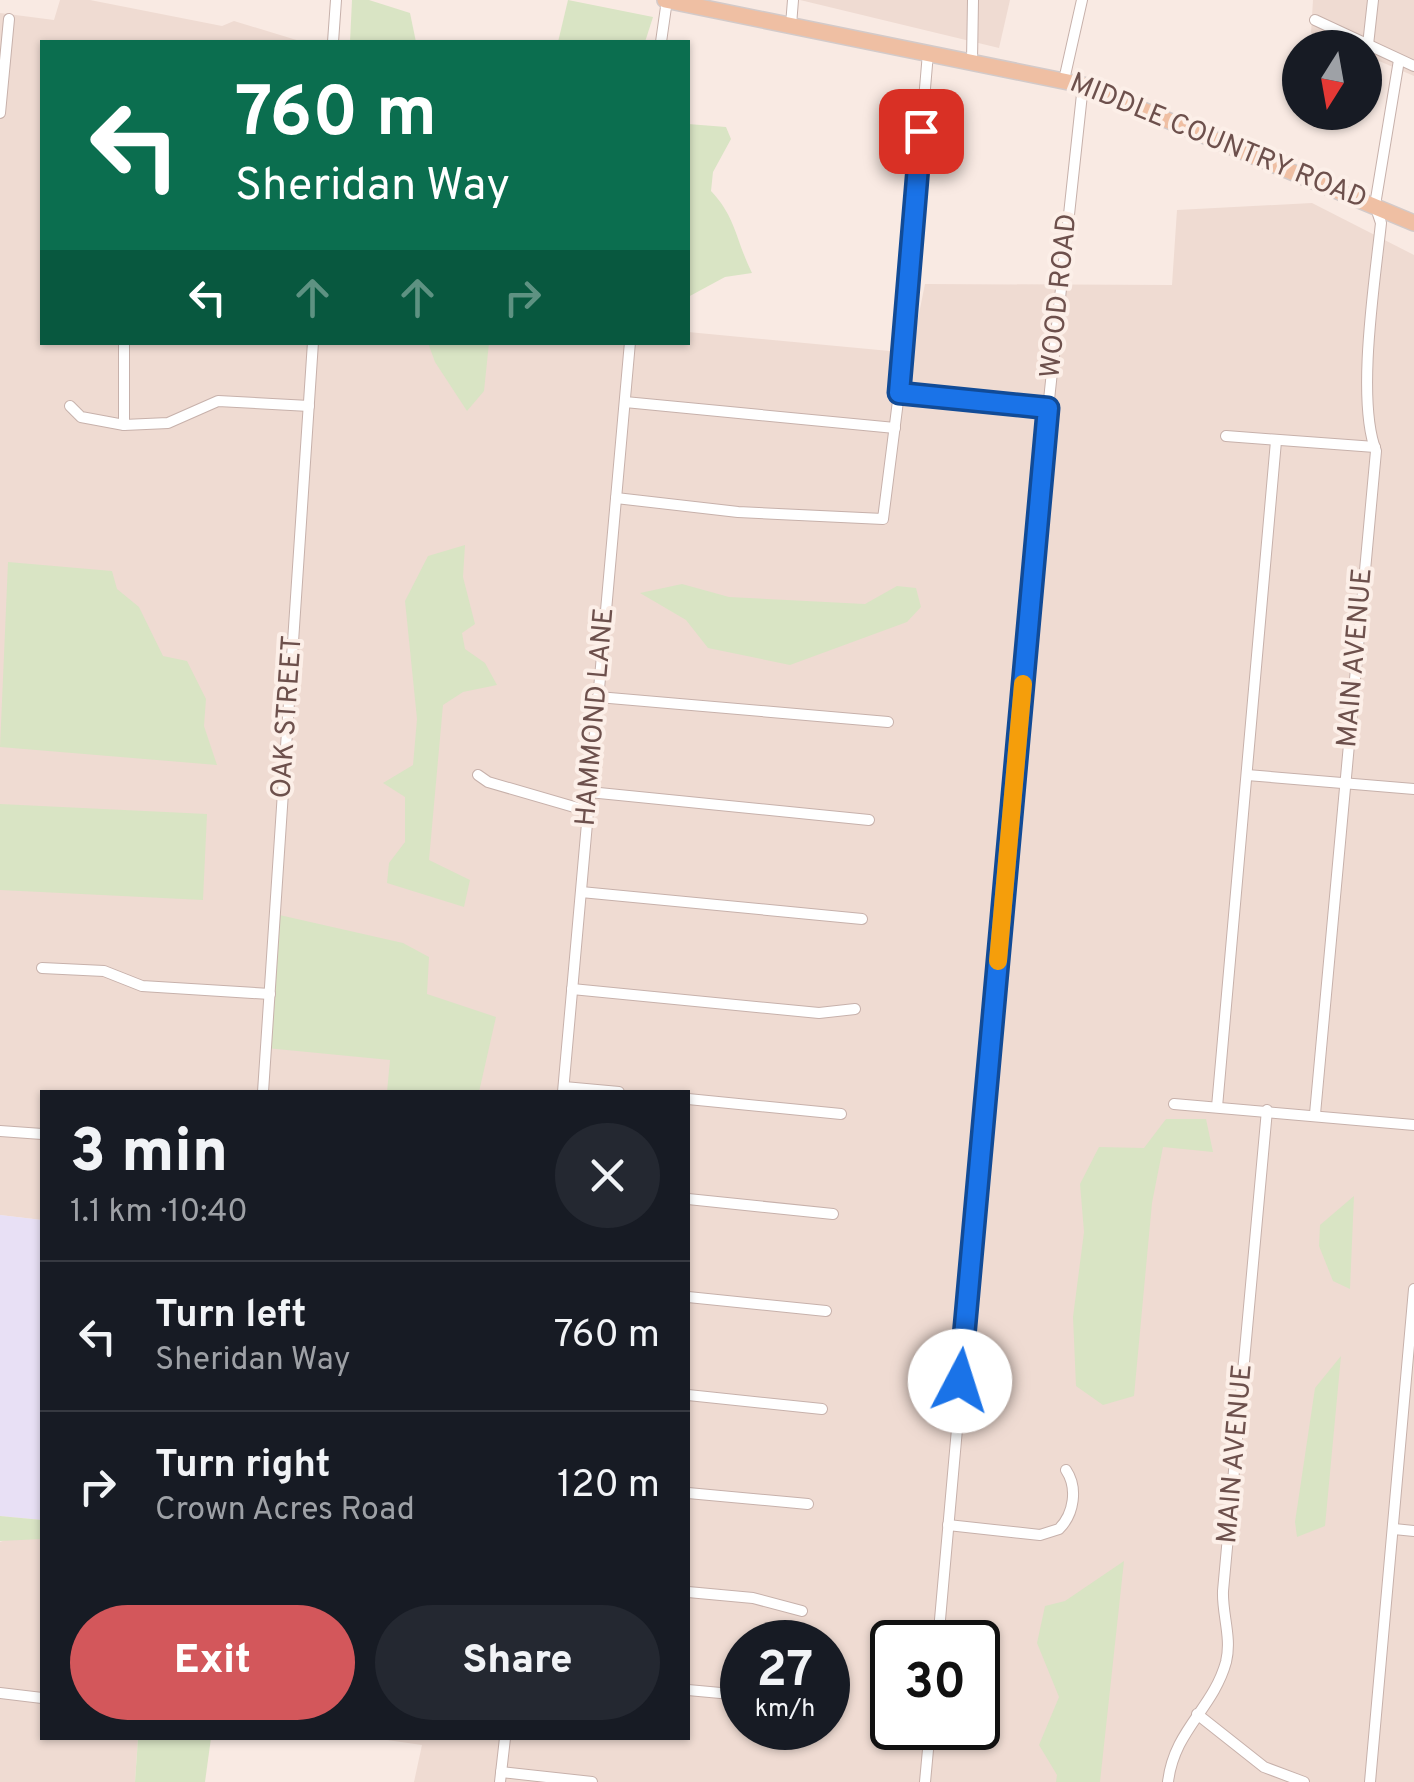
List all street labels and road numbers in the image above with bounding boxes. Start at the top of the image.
street label: MIDDLE COUNTRY ROAD [1064,66,1372,218]
street label: WOOD ROAD [1033,212,1087,380]
street label: MAIN AVENUE [1330,567,1382,749]
street label: HAMMOND LANE [569,606,623,828]
street label: OAK STREET [264,634,312,800]
street label: MAIN AVENUE [1210,1363,1262,1545]

